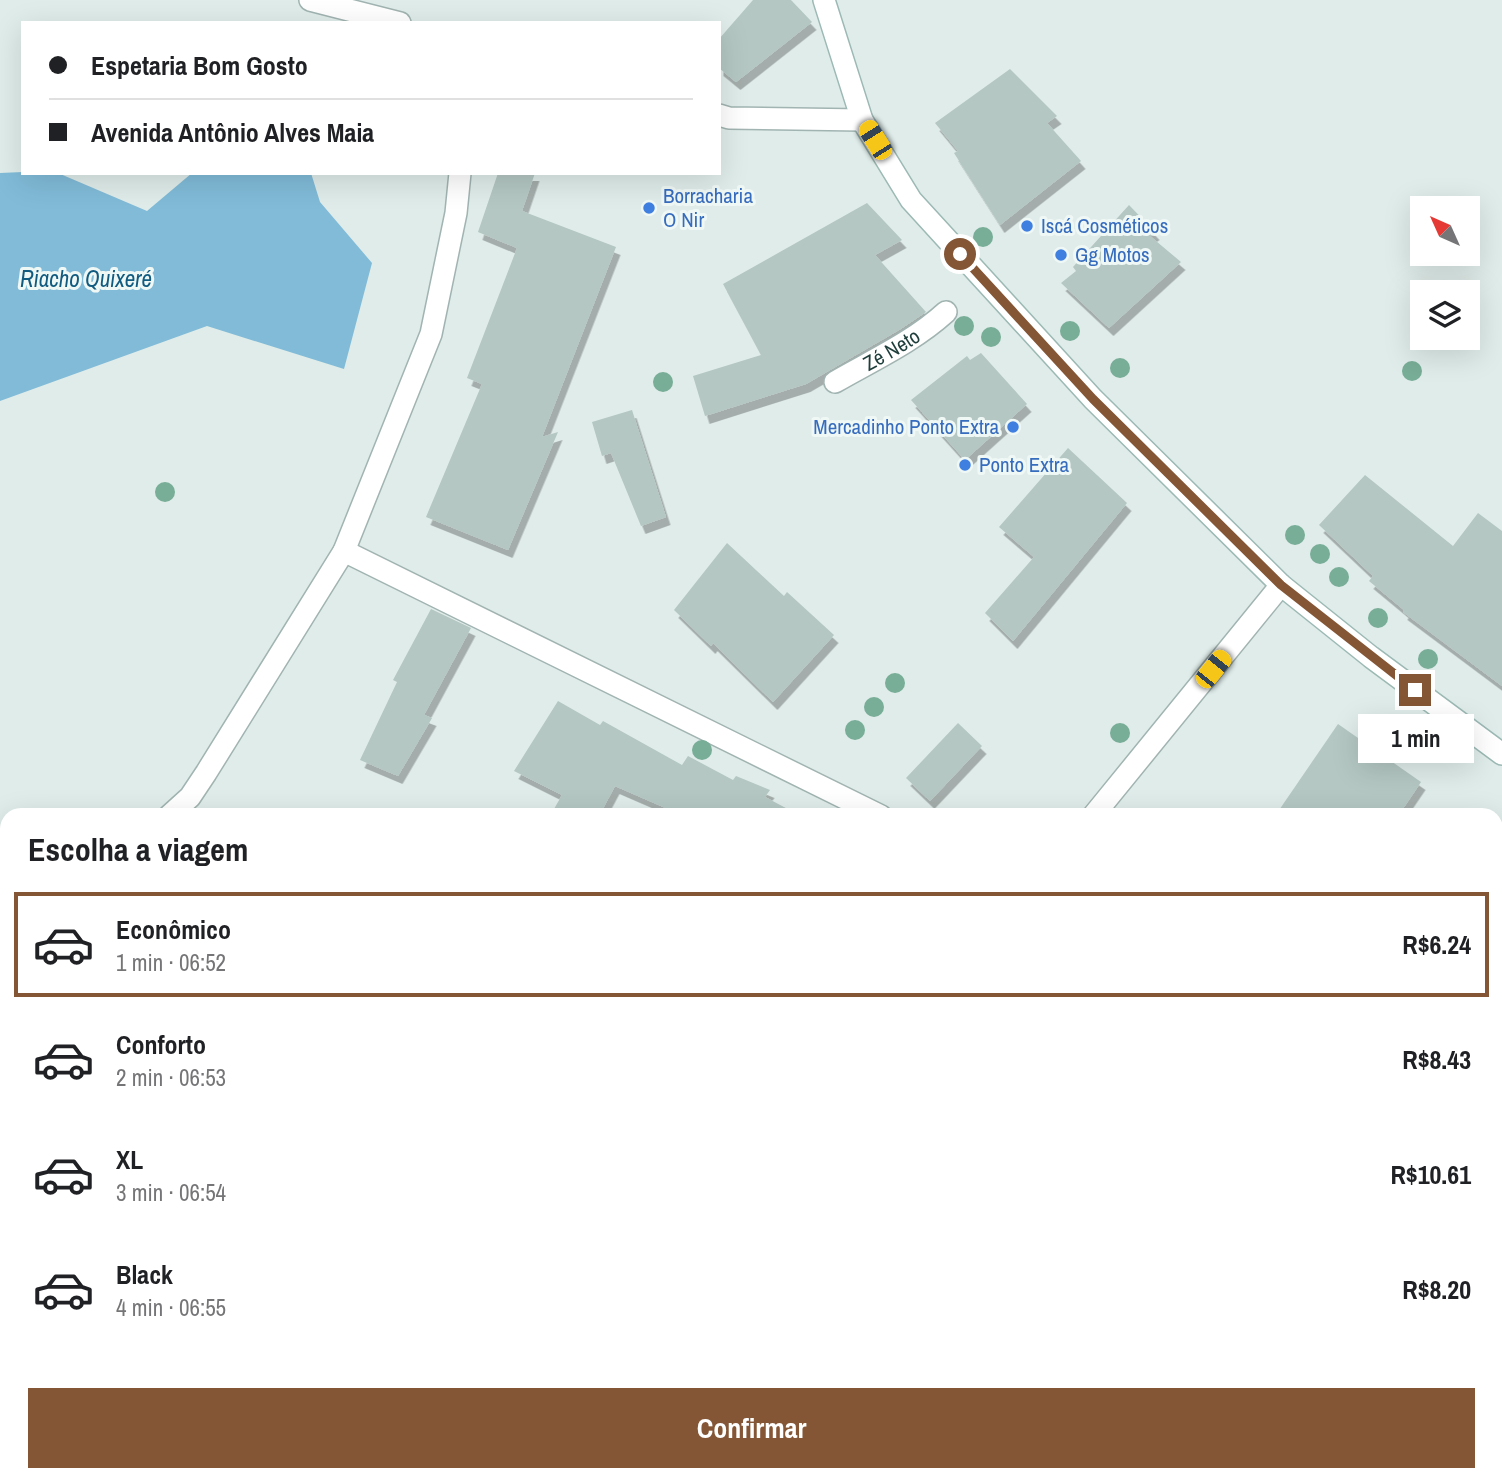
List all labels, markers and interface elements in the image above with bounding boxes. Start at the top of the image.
text: Espetaria Bom Gosto [91,48,308,83]
text: Avenida Antônio Alves Maia [91,115,374,150]
car [855,117,896,163]
place label: Borracharia O Nir [663,181,753,234]
north arrow [1410,196,1480,266]
map controls [1410,196,1480,350]
marker: Borracharia O Nir [641,200,657,216]
place label: Iscá Cosméticos [1041,211,1168,240]
marker: Iscá Cosméticos [1019,218,1035,234]
route start [944,238,976,270]
place label: Gg Motos [1075,240,1150,269]
marker: Gg Motos [1053,247,1069,263]
water label: Riacho Quixeré [20,263,152,294]
button: layers [1410,280,1480,350]
street label: Zé Neto [858,322,925,378]
place label: Mercadinho Ponto Extra [813,412,999,441]
marker: Mercadinho Ponto Extra [1005,419,1021,435]
place label: Ponto Extra [979,450,1069,479]
marker: Ponto Extra [957,457,973,473]
car [1192,646,1235,692]
route end [1399,674,1431,706]
callout: 1 min [1357,714,1473,764]
text: 1 min [1391,723,1441,754]
text: Escolha a viagem [28,828,248,871]
text: Econômico [116,912,231,947]
icon: car [32,913,95,976]
text: R$6.24 [1402,927,1471,962]
text: 1 min · 06:52 [116,947,226,978]
text: Conforto [116,1027,206,1062]
icon: car [32,1028,95,1091]
text: R$8.43 [1402,1042,1471,1077]
text: 2 min · 06:53 [116,1062,226,1093]
text: XL [116,1142,143,1177]
icon: car [32,1143,95,1206]
text: R$10.61 [1390,1157,1471,1192]
text: 3 min · 06:54 [116,1177,226,1208]
text: Black [116,1257,173,1292]
icon: car [32,1258,95,1321]
text: R$8.20 [1402,1272,1471,1307]
text: 4 min · 06:55 [116,1292,226,1323]
button: Confirmar [28,1388,1475,1468]

